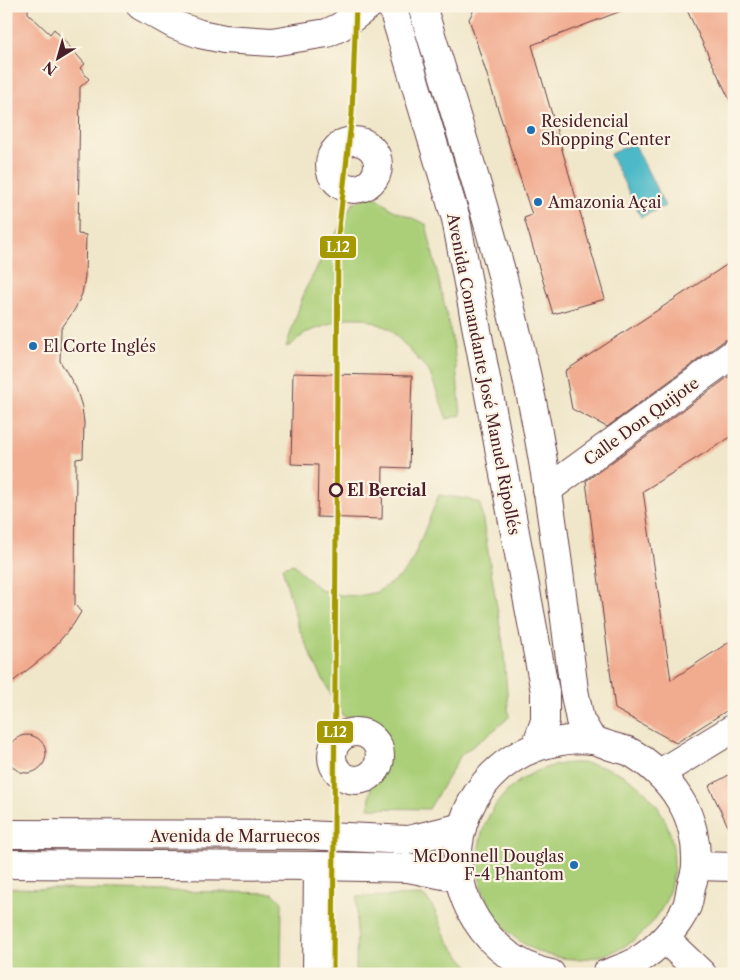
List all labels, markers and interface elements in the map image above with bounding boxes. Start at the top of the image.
north arrow [32,32,82,82]
text: N [40,58,60,79]
place label: Residencial Shopping Center [541,111,671,149]
marker: Residencial Shopping Center [525,124,537,136]
place label: Amazonia Açai [547,192,662,212]
marker: Amazonia Açai [532,196,544,208]
street label: Avenida Comandante José Manuel Ripollés [443,211,525,537]
line badge: L12 [319,235,357,259]
text: L12 [326,238,350,256]
place label: El Corte Inglés [43,336,156,356]
marker: El Corte Inglés [27,340,39,352]
street label: Calle Don Quijote [579,372,703,470]
place label: El Bercial [347,480,427,500]
marker: El Bercial [329,483,343,497]
line badge: L12 [316,720,354,744]
text: L12 [323,723,347,741]
street label: Avenida de Marruecos [149,826,320,846]
place label: McDonnell Douglas F-4 Phantom [413,846,564,884]
marker: McDonnell Douglas F-4 Phantom [568,859,580,871]

